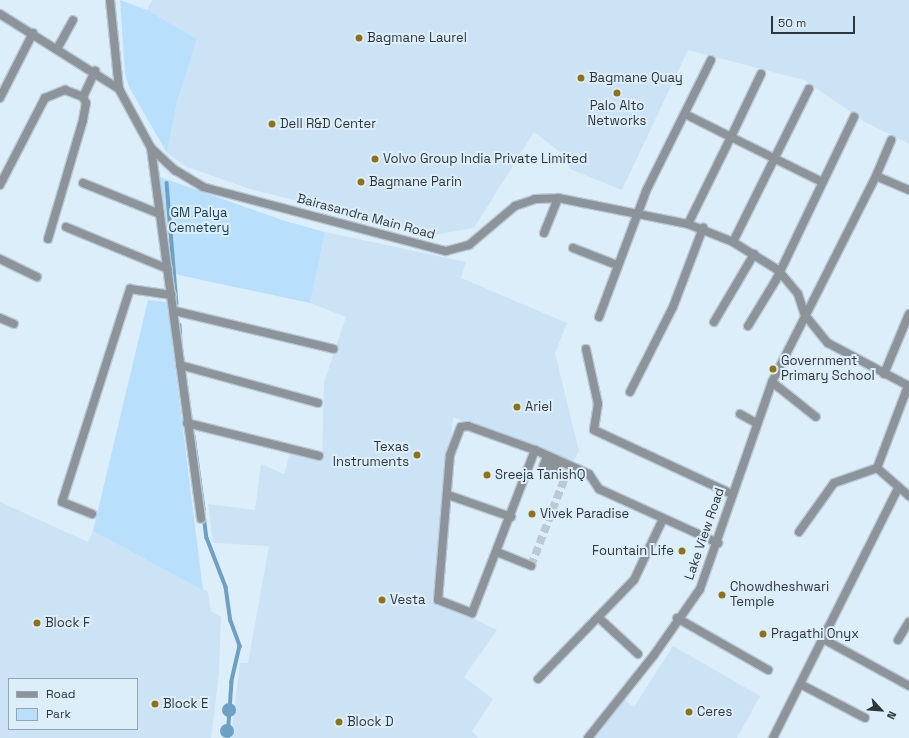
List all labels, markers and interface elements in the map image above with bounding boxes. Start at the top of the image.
scale bar [773,8,857,34]
text: 50 m [778,15,806,31]
place label: Bagmane Laurel [367,30,467,46]
marker: Bagmane Laurel [354,33,364,43]
place label: Bagmane Quay [589,70,683,86]
marker: Bagmane Quay [576,73,586,83]
marker: Palo Alto Networks [612,88,622,98]
place label: Palo Alto Networks [588,99,646,130]
place label: Dell R&D Center [280,116,376,132]
marker: Dell R&D Center [267,119,277,129]
place label: Volvo Group India Private Limited [383,151,587,167]
marker: Volvo Group India Private Limited [370,154,380,164]
place label: Bagmane Parin [369,174,462,190]
marker: Bagmane Parin [356,177,366,187]
street label: Bairasandra Main Road [295,191,437,243]
park label: GM Palya Cemetery [169,206,229,237]
place label: Government Primary School [781,354,875,385]
marker: Government Primary School [768,364,778,374]
place label: Ariel [525,399,552,415]
marker: Ariel [512,402,522,412]
place label: Texas Instruments [333,440,409,471]
marker: Texas Instruments [412,450,422,460]
place label: Sreeja TanishQ [495,467,586,483]
marker: Sreeja TanishQ [482,470,492,480]
street label: Lake View Road [682,486,728,582]
place label: Vivek Paradise [540,506,629,522]
marker: Vivek Paradise [527,509,537,519]
place label: Fountain Life [592,543,674,559]
marker: Fountain Life [677,546,687,556]
place label: Chowdheshwari Temple [730,580,829,611]
marker: Chowdheshwari Temple [717,590,727,600]
place label: Vesta [390,592,425,608]
marker: Vesta [377,595,387,605]
place label: Block F [45,615,90,631]
marker: Block F [32,618,42,628]
place label: Pragathi Onyx [771,626,859,642]
marker: Pragathi Onyx [758,629,768,639]
legend [8,678,138,730]
text: Road [46,686,75,702]
north arrow [861,690,901,730]
place label: Block E [163,696,208,712]
marker: Block E [150,699,160,709]
place label: Ceres [697,704,732,720]
text: Park [46,706,71,722]
marker: Ceres [684,707,694,717]
text: N [884,709,900,722]
place label: Block D [347,714,394,730]
marker: Block D [334,717,344,727]

